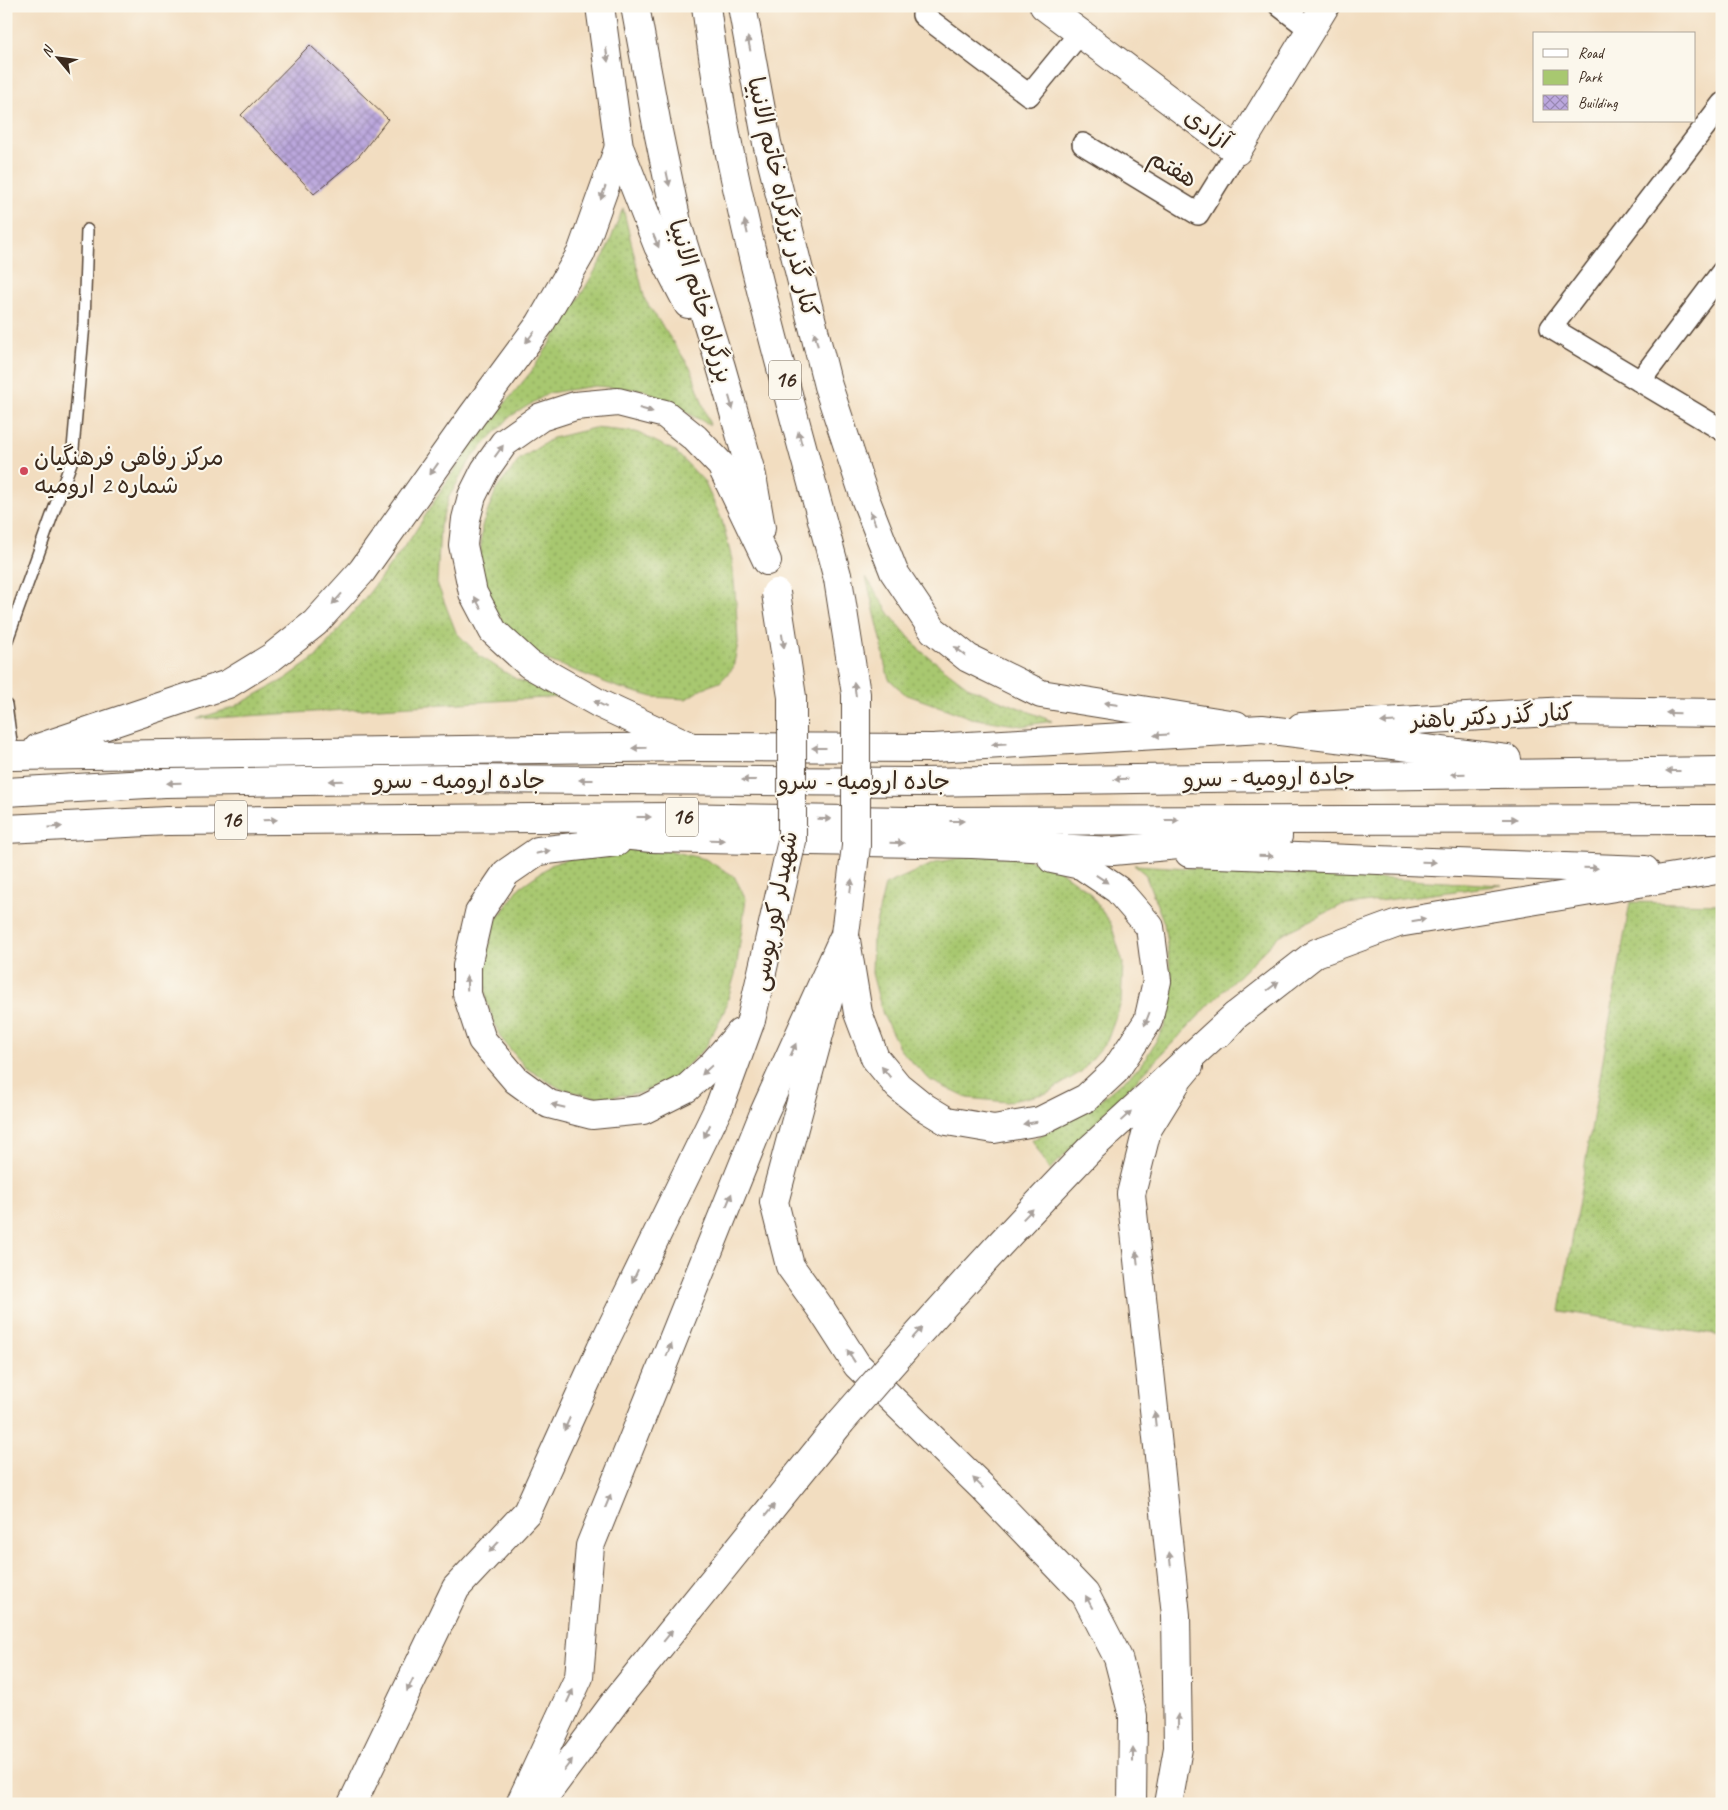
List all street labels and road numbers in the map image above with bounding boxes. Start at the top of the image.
street label: کنار گذر بزرگراه خاتم الانبیا [738,74,825,321]
street label: آزادی [1179,101,1238,156]
street label: هفتم [1142,142,1203,197]
street label: بزرگراه خاتم الانبیا [659,216,740,387]
road number: 16 [769,360,801,400]
street label: کنار گذر دکتر باهنر [1408,697,1574,735]
street label: جاده ارومیه - سرو [1182,760,1355,794]
street label: جاده ارومیه - سرو [372,765,545,795]
street label: جاده ارومیه - سرو [777,766,950,796]
road number: 16 [666,798,698,836]
road number: 16 [215,800,247,840]
street label: شهیدلر کور پوسی [744,828,804,994]

